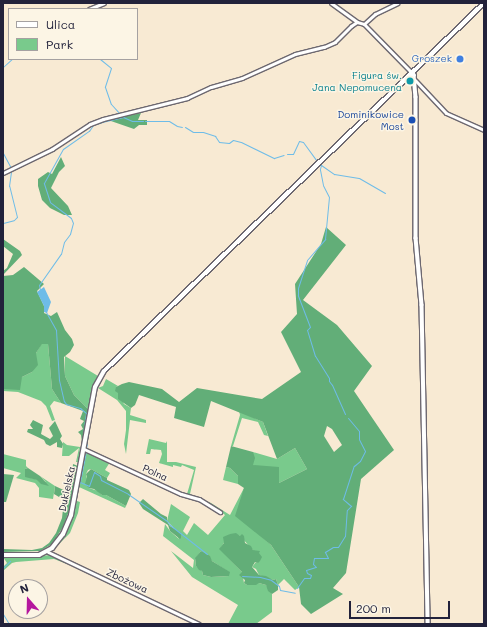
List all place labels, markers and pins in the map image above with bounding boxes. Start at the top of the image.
place label: Groszek [412,53,452,65]
marker: Groszek [455,54,465,64]
place label: Figura św. Jana Nepomucena [312,69,402,92]
marker: Figura św. Jana Nepomucena [405,76,415,86]
place label: Dominikowice Most [337,108,404,132]
marker: Dominikowice Most [407,115,417,125]

